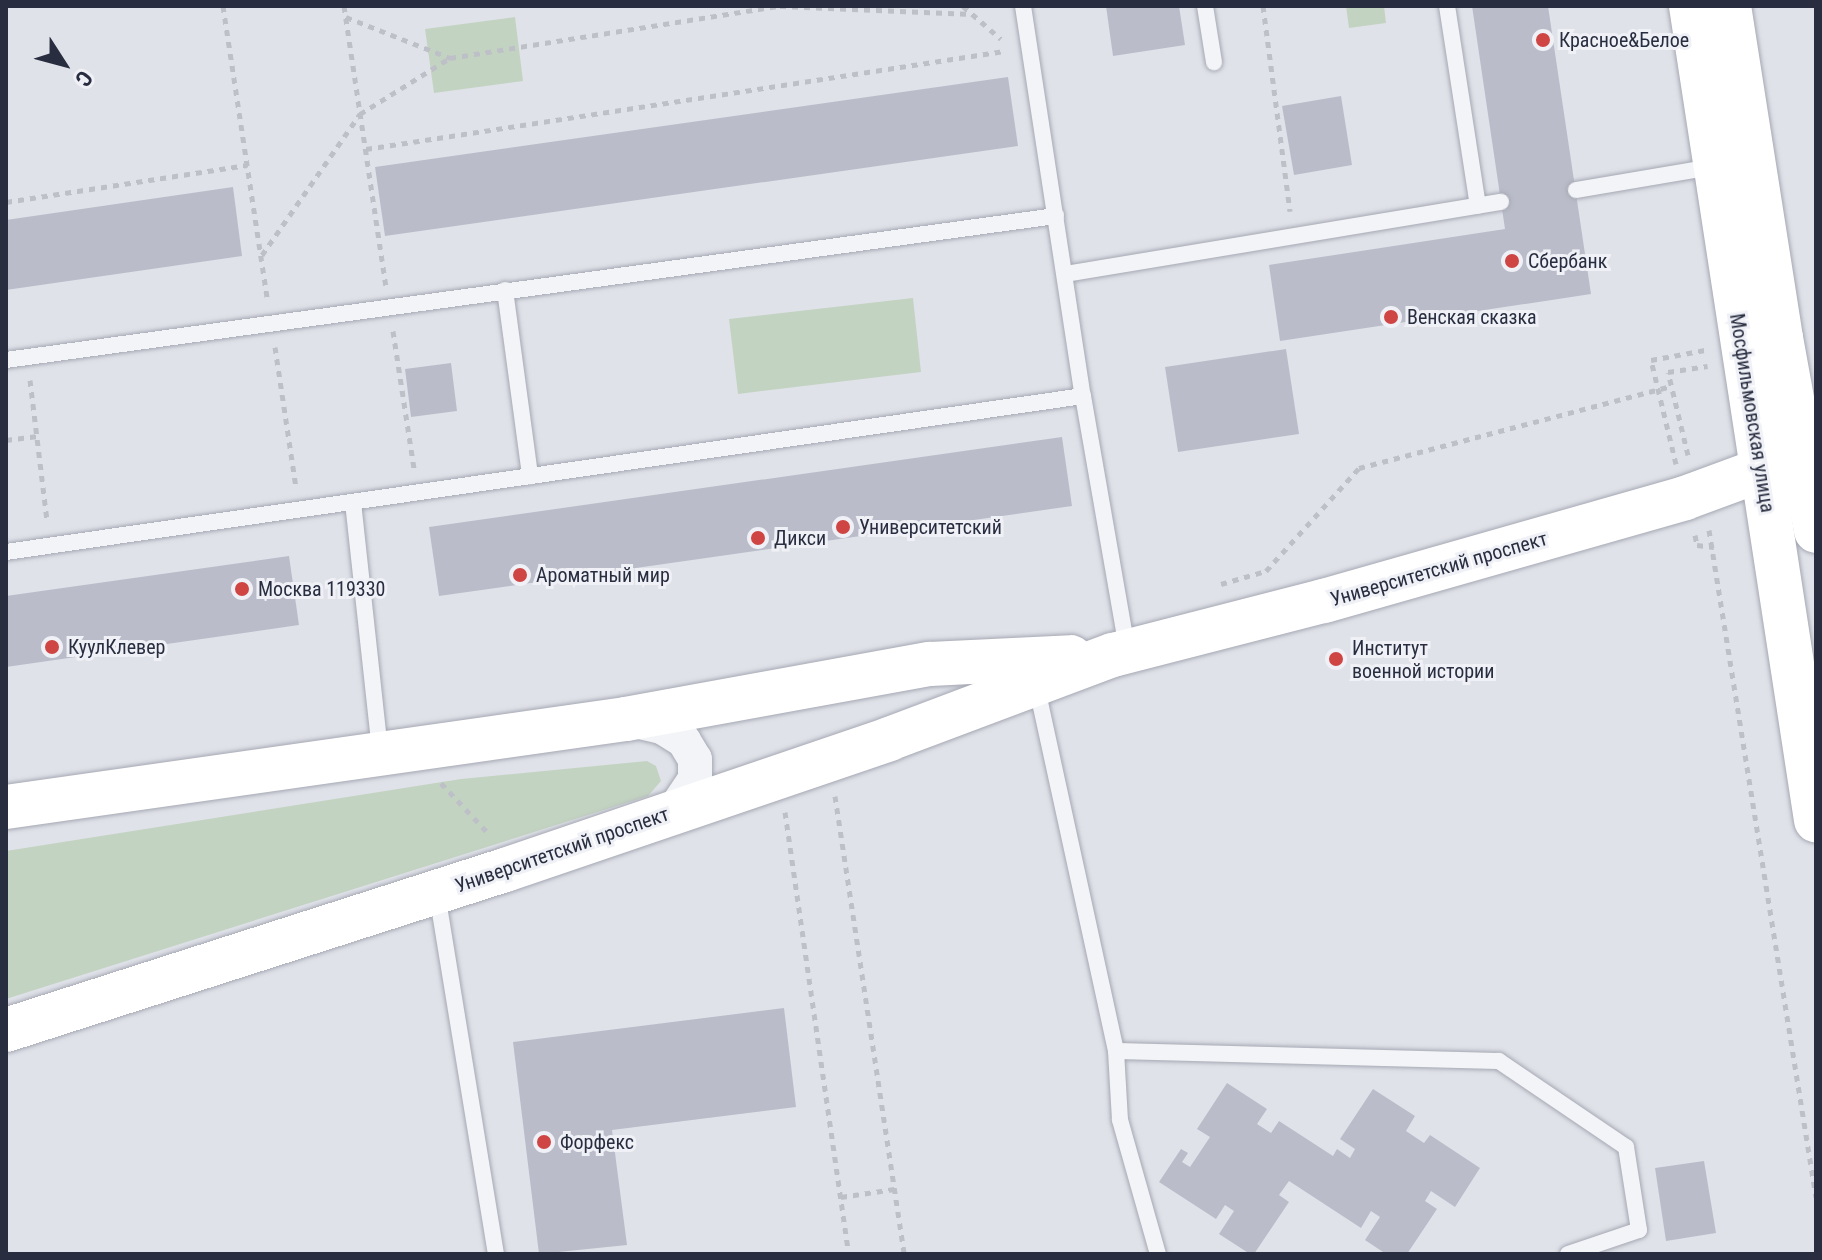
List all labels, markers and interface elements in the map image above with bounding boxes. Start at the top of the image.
north arrow [24,24,104,104]
place label: Красное&Белое [1559,28,1689,52]
marker: Красное&Белое [1534,31,1552,49]
text: С [70,66,98,91]
place label: Сбербанк [1528,249,1607,273]
marker: Сбербанк [1503,252,1521,270]
place label: Венская сказка [1407,305,1537,329]
marker: Венская сказка [1382,308,1400,326]
street label: Мосфильмовская улица [1724,312,1780,514]
place label: Университетский [859,515,1002,539]
marker: Университетский [834,518,852,536]
place label: Дикси [774,526,826,550]
street label: Университетский проспект [1328,527,1550,611]
marker: Дикси [749,529,767,547]
place label: Ароматный мир [536,563,670,587]
marker: Ароматный мир [511,566,529,584]
place label: Москва 119330 [258,577,385,601]
marker: Москва 119330 [233,580,251,598]
place label: КуулКлевер [68,635,165,659]
place label: Институт военной истории [1352,636,1494,683]
marker: КуулКлевер [43,638,61,656]
marker: Институт военной истории [1327,650,1345,668]
street label: Университетский проспект [452,802,672,898]
place label: Форфекс [560,1130,634,1154]
marker: Форфекс [535,1133,553,1151]

